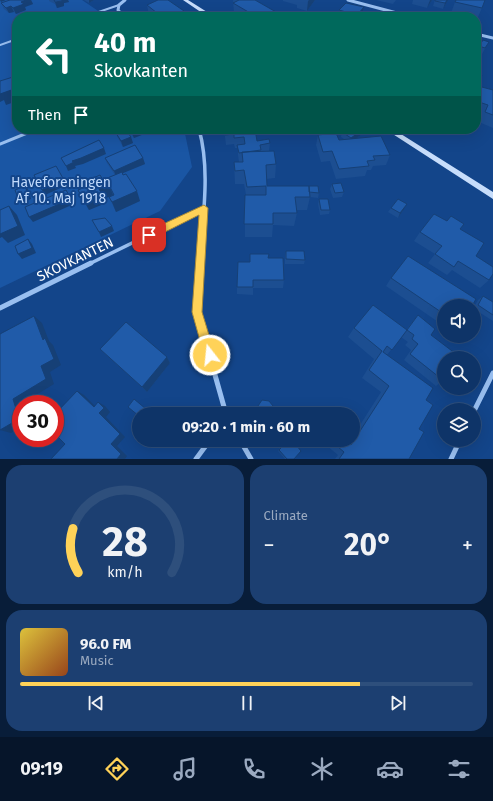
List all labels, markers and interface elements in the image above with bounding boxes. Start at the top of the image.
text: 40 m [94,26,157,59]
icon: left [28,28,80,80]
text: Skovkanten [94,60,188,82]
icon: arrive [70,104,92,126]
text: Then [28,106,62,124]
park label: Haveforeningen Af 10. Maj 1918 [11,174,111,207]
pin [132,218,166,252]
icon: arrive [138,224,160,246]
street label: SKOVKANTEN [34,234,116,285]
map controls [437,299,481,447]
button: sound [437,299,481,343]
position arrow [189,334,231,376]
button: search [437,351,481,395]
speed limit sign: 30 [12,395,64,447]
button: layers [437,403,481,447]
text: 09:20 · 1 min · 60 m [182,418,310,436]
text: Climate [264,508,308,523]
text: 28 [102,516,148,566]
text: 20° [344,527,393,563]
text: − [264,532,275,559]
text: + [462,532,473,559]
text: km/h [107,563,142,580]
text: 96.0 FM [80,635,131,653]
text: Music [80,653,114,668]
icon: previous [85,692,107,714]
icon: pause [236,692,258,714]
icon: next [387,692,409,714]
icon: directions [103,755,131,783]
icon: music [171,755,199,783]
icon: phone [240,755,268,783]
icon: climate [308,755,336,783]
icon: car [376,755,404,783]
icon: filters [445,755,473,783]
text: 09:19 [20,758,63,780]

